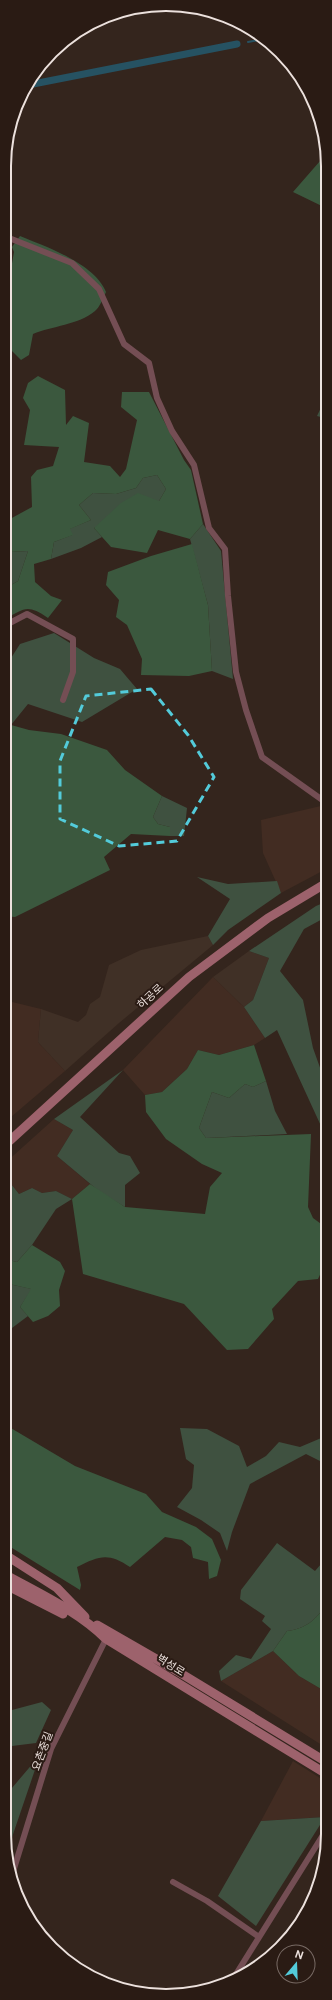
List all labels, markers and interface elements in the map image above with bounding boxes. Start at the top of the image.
street label: 하공로 [134,981,166,1011]
street label: 벽성로 [154,1651,188,1679]
street label: 요촌중길 [28,1730,56,1772]
north arrow [276,1944,316,1984]
text: N [293,1947,305,1962]

